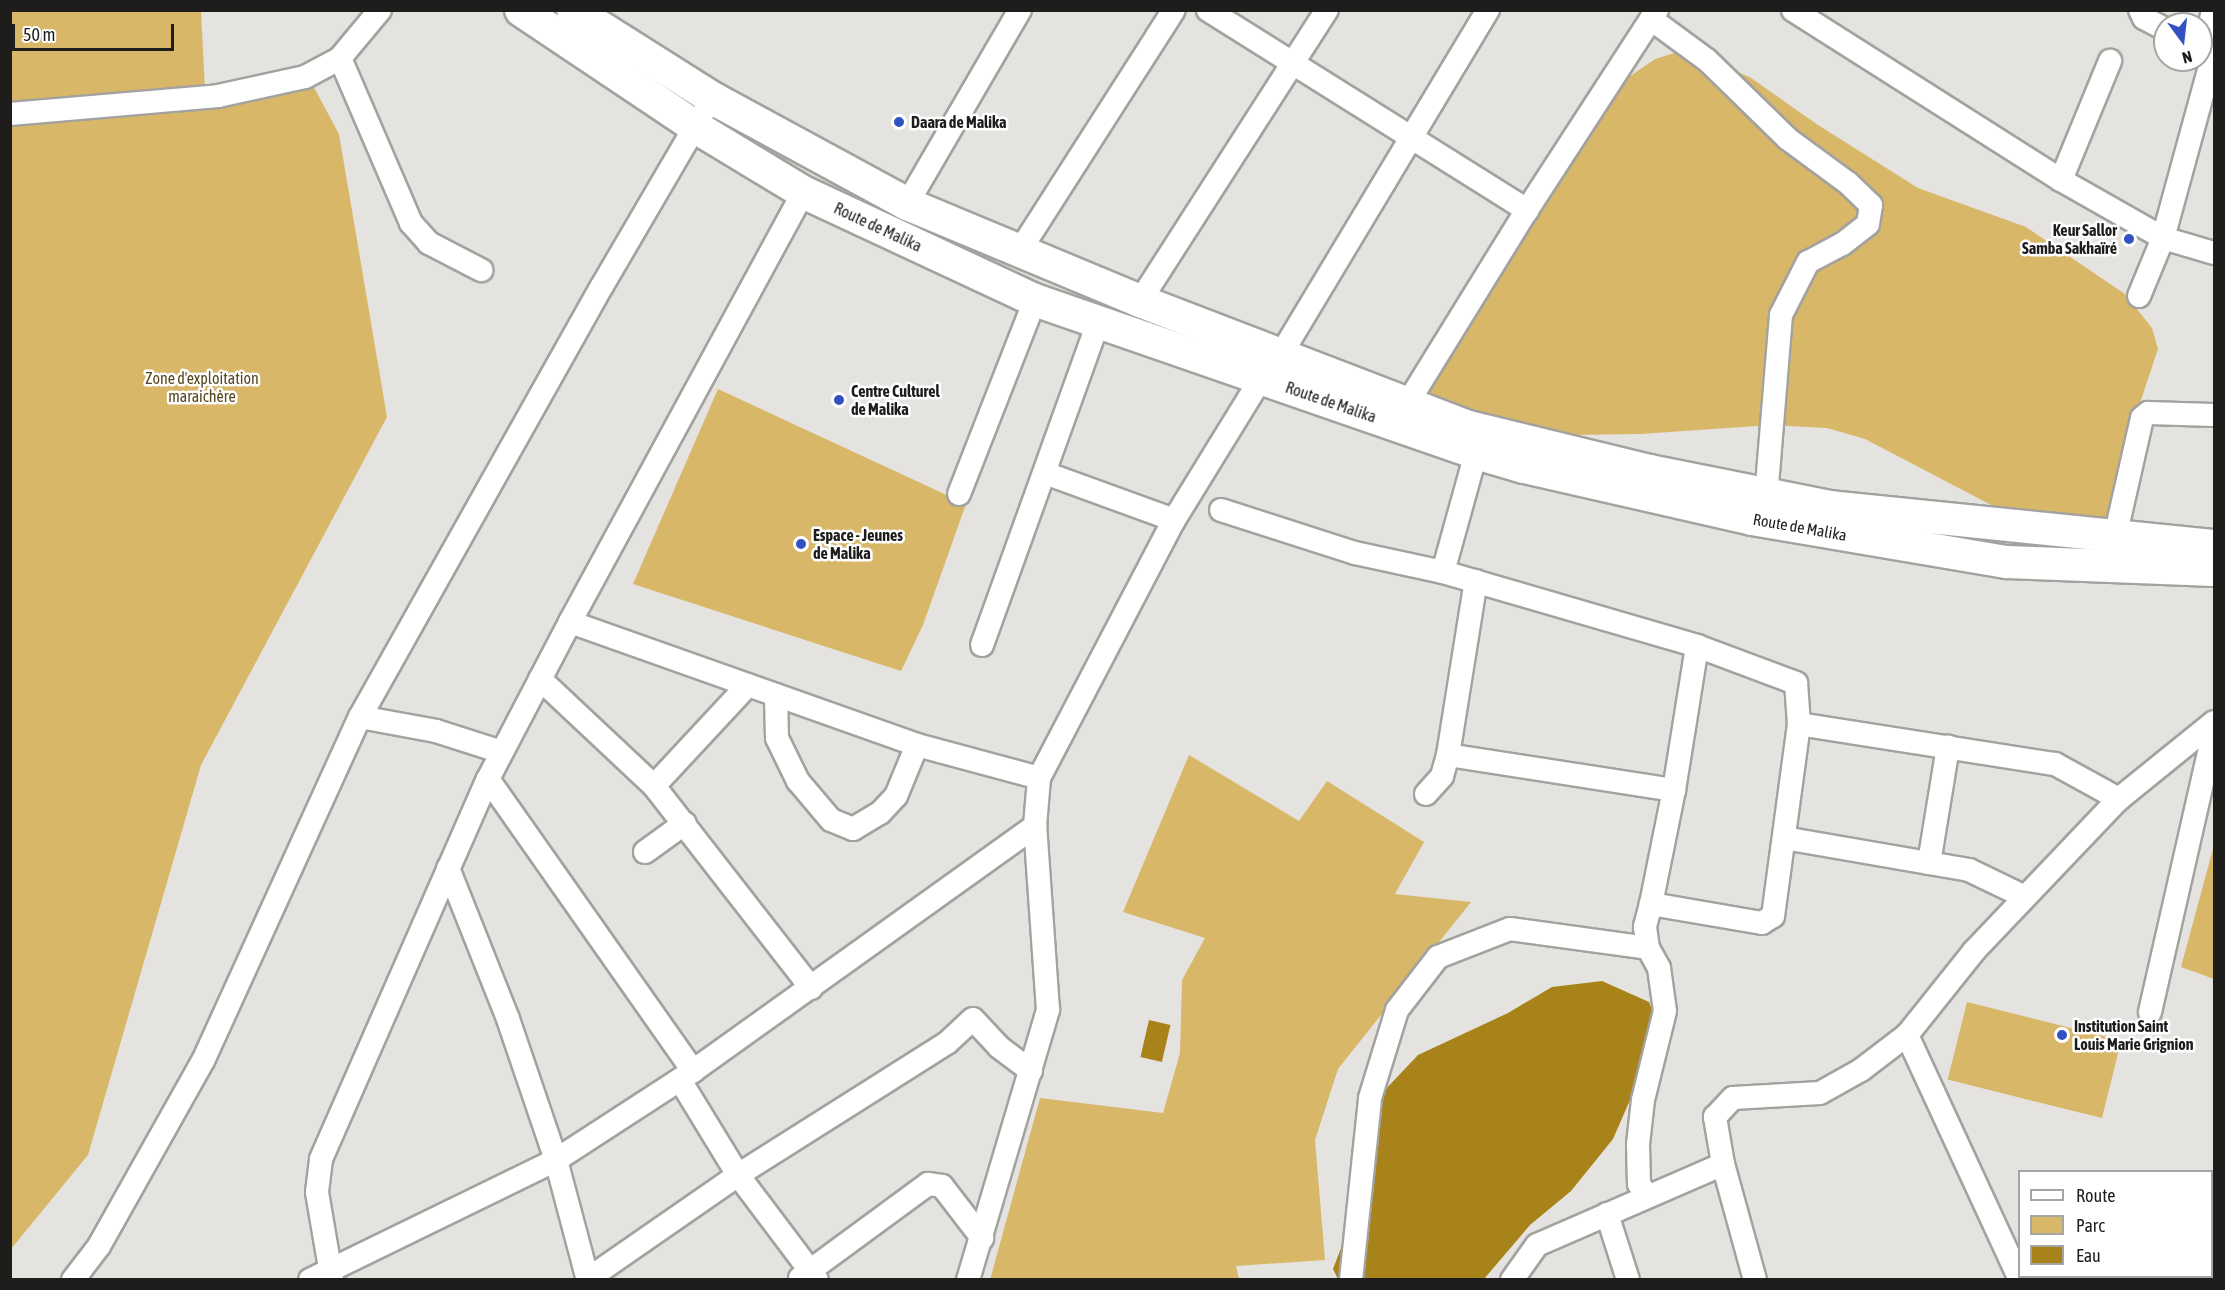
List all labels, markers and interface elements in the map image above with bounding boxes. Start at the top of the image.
scale bar [15,12,177,50]
north arrow [2153,12,2213,72]
text: 50 m [23,24,55,45]
text: N [2180,48,2194,67]
place label: Daara de Malika [911,112,1006,132]
marker: Daara de Malika [892,115,906,129]
street label: Route de Malika [831,198,925,256]
place label: Keur Sallor Samba Sakhaïré [2022,220,2117,258]
marker: Keur Sallor Samba Sakhaïré [2122,232,2136,246]
park label: Zone d'exploitation maraichère [145,368,259,406]
street label: Route de Malika [1283,377,1379,427]
place label: Centre Culturel de Malika [851,381,940,419]
marker: Centre Culturel de Malika [832,393,846,407]
street label: Route de Malika [1752,509,1848,545]
place label: Espace - Jeunes de Malika [813,525,903,563]
marker: Espace - Jeunes de Malika [794,537,808,551]
place label: Institution Saint Louis Marie Grignion [2074,1016,2193,1054]
marker: Institution Saint Louis Marie Grignion [2055,1028,2069,1042]
legend [2018,1170,2213,1278]
text: Route [2076,1185,2115,1206]
text: Parc [2076,1215,2105,1236]
text: Eau [2076,1245,2101,1266]

